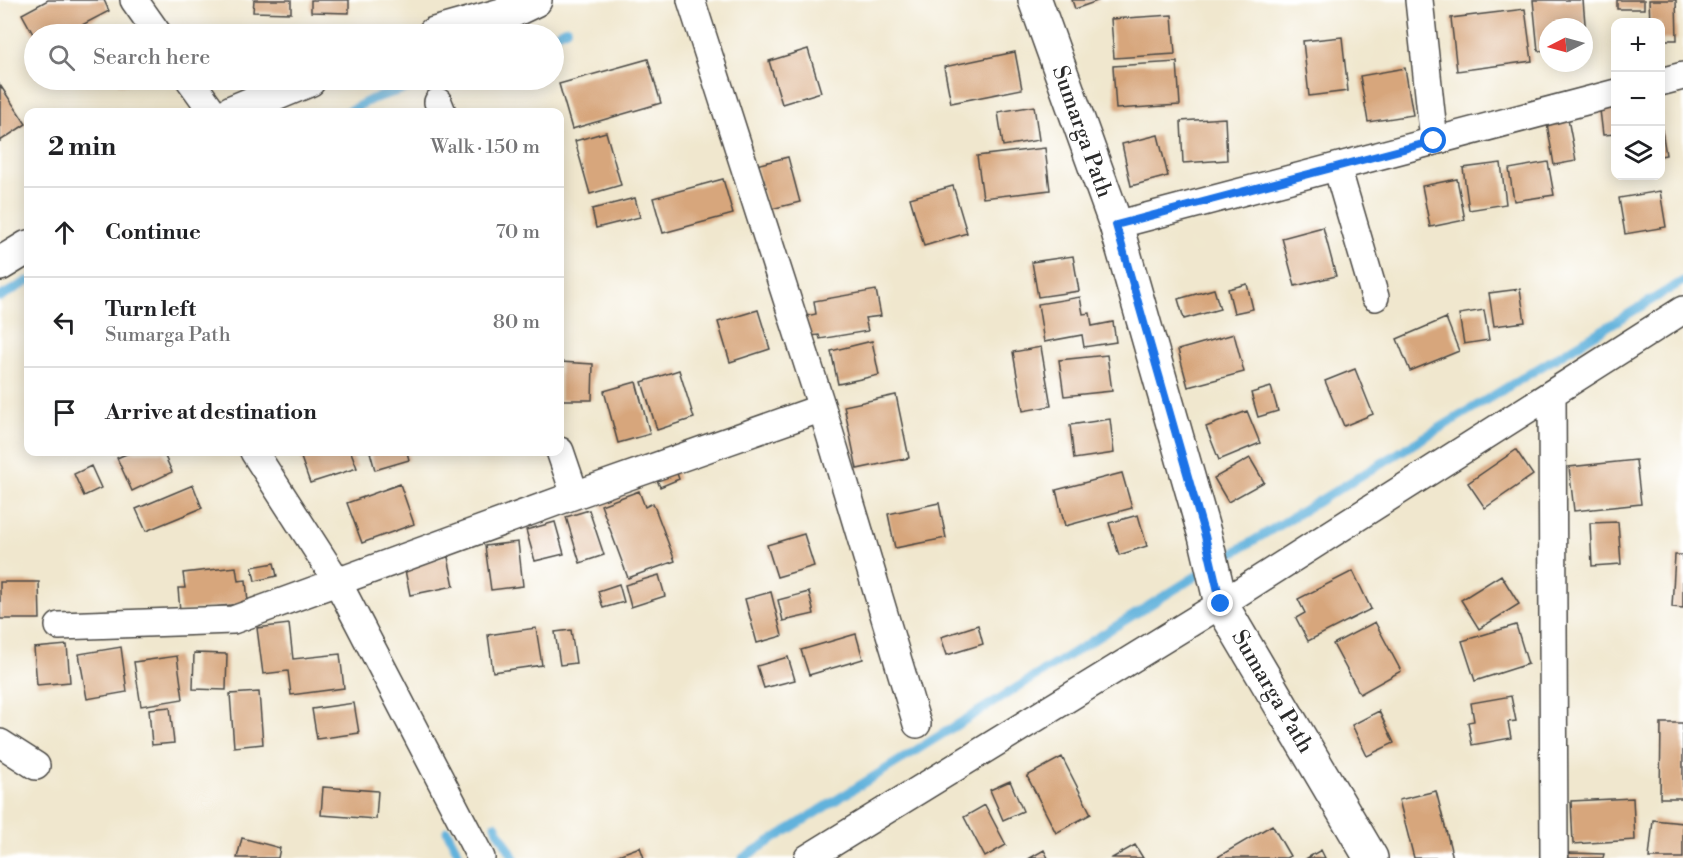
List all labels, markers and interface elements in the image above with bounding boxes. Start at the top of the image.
north arrow [1539,18,1593,72]
map controls [1611,18,1665,180]
button: + [1611,18,1665,72]
search box [24,24,564,90]
icon: search [45,41,78,74]
text: Search here [93,44,210,71]
street label: Sumarga Path [1046,62,1119,201]
button: − [1611,72,1665,126]
button: layers [1611,126,1665,180]
route start [1420,127,1446,153]
text: 2 min [48,131,116,163]
text: Walk · 150 m [431,135,540,160]
icon: ahead [48,216,81,249]
text: Continue [105,219,201,246]
text: 70 m [496,220,540,245]
text: Turn left [105,296,196,323]
icon: left [48,306,81,339]
text: 80 m [493,310,540,335]
text: Sumarga Path [105,323,231,348]
icon: arrive [48,396,81,429]
text: Arrive at destination [105,399,317,426]
route end [1207,590,1233,616]
street label: Sumarga Path [1226,625,1319,758]

